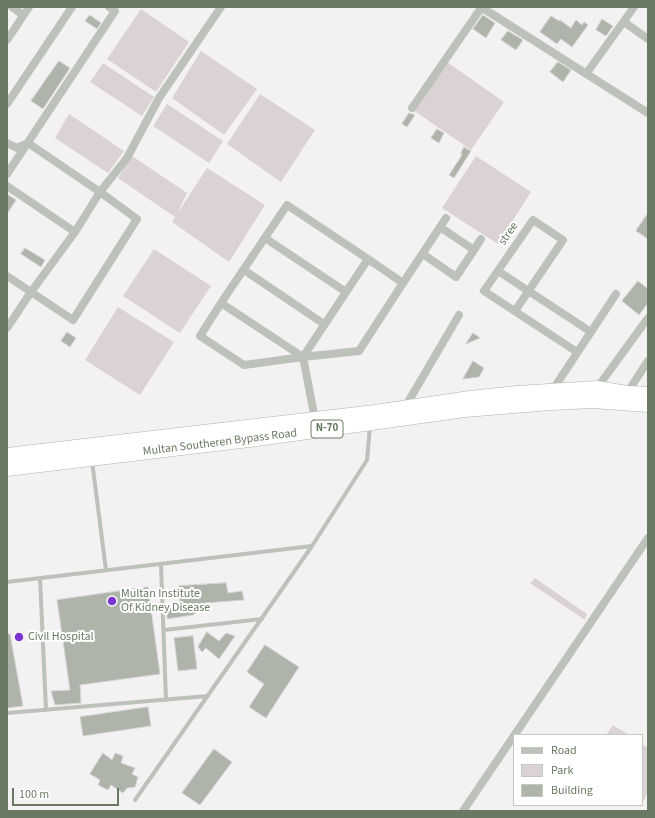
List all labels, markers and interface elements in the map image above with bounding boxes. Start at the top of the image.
street label: stree [496,220,522,248]
road number: N-70 [311,420,343,438]
street label: Multan Southeren Bypass Road [142,426,298,460]
place label: Multan Institute Of Kidney Disease [121,587,210,615]
marker: Multan Institute Of Kidney Disease [106,595,118,607]
place label: Civil Hospital [28,630,94,644]
marker: Civil Hospital [13,631,25,643]
legend [513,734,643,806]
text: Road [551,742,577,759]
text: Park [551,762,573,779]
scale bar [14,780,121,806]
text: Building [551,782,593,799]
text: 100 m [19,786,49,803]

